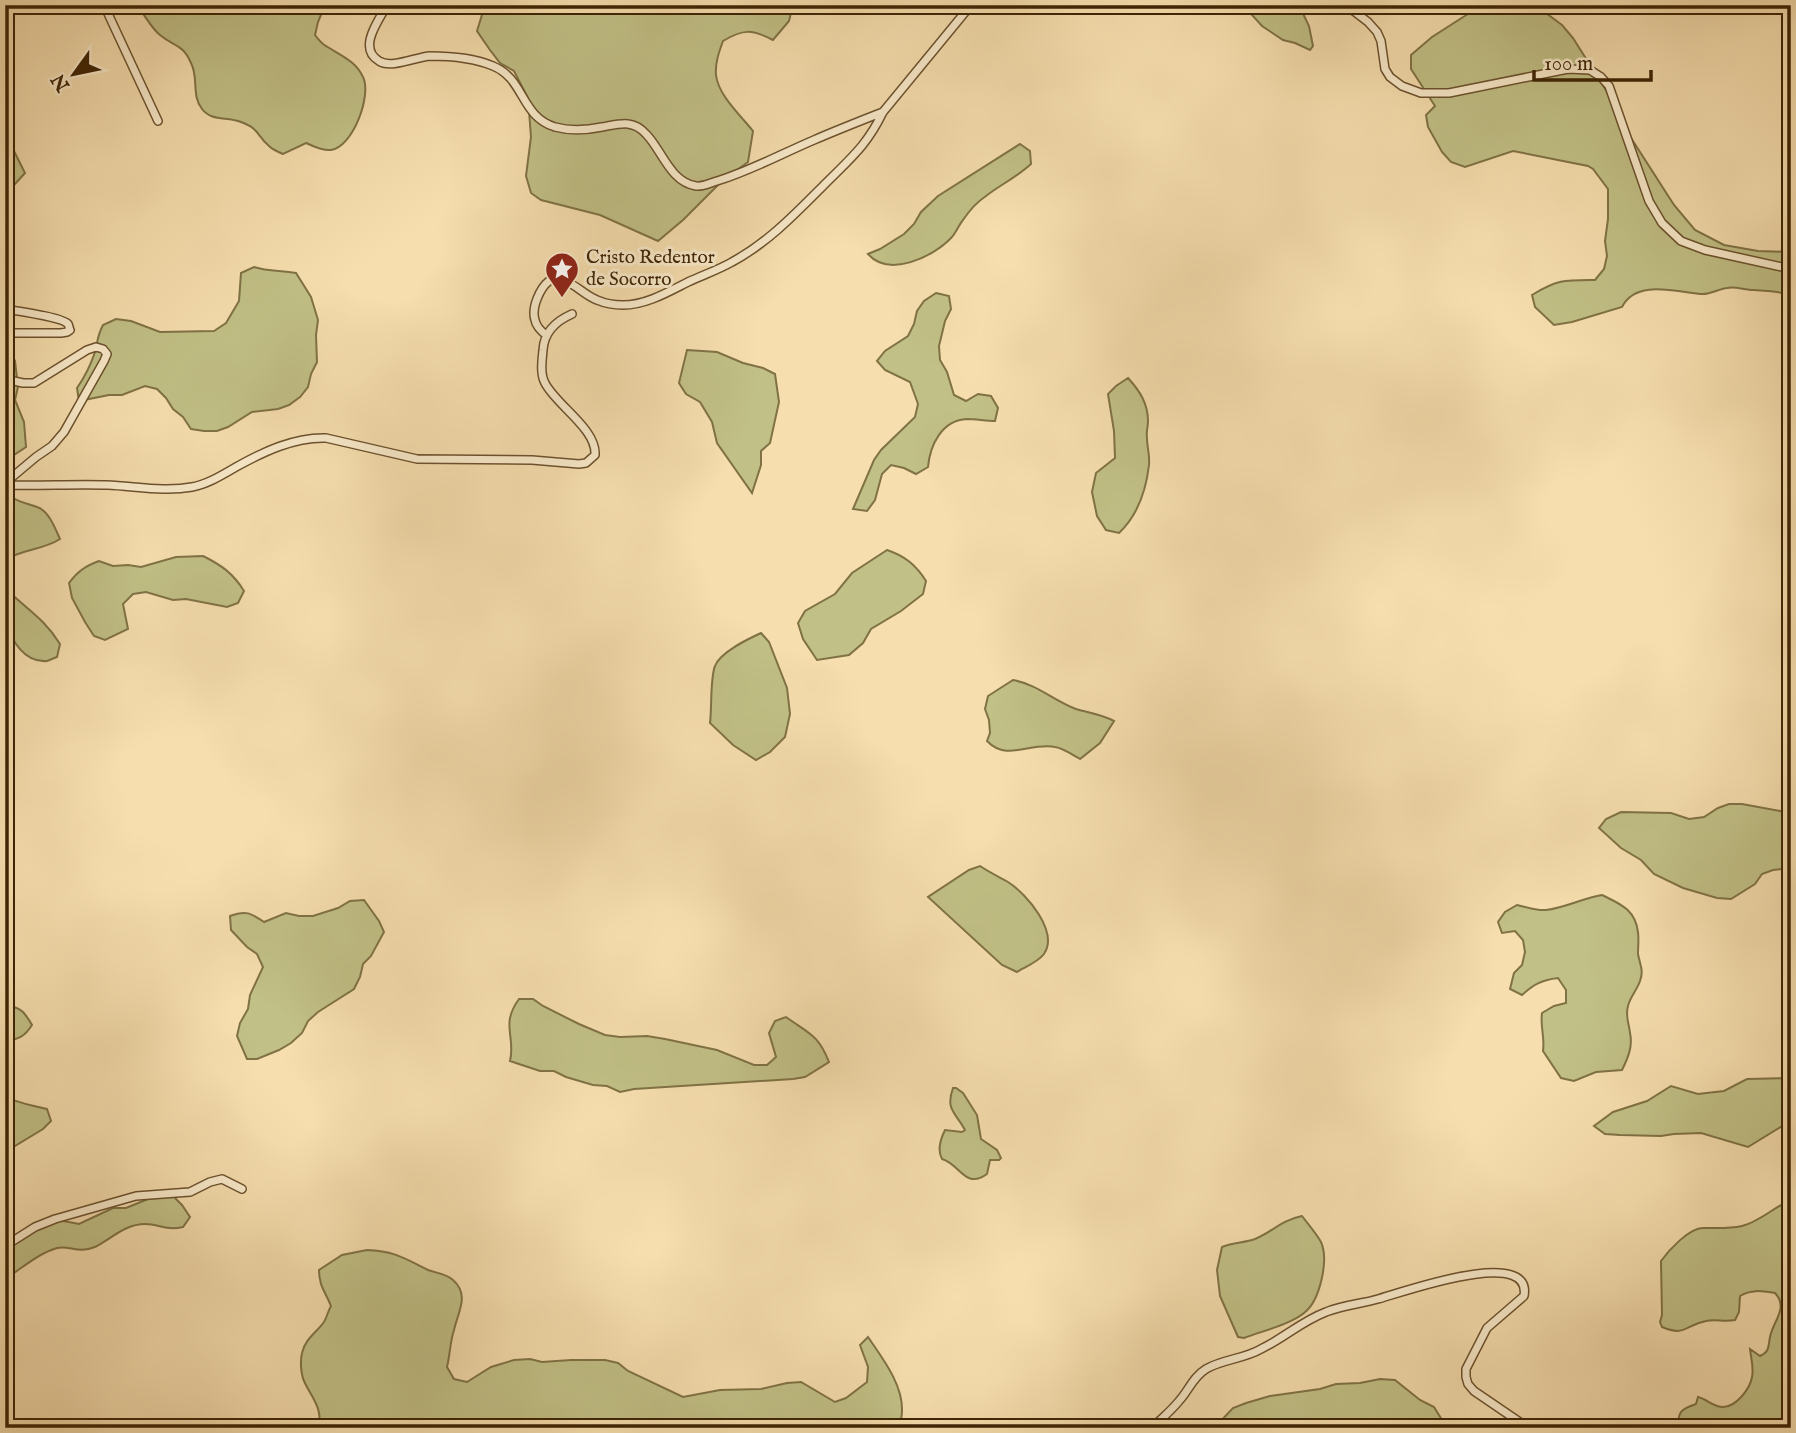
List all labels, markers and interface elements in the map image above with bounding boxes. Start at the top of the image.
north arrow [38,38,108,108]
scale bar [1534,38,1651,82]
text: 100 m [1544,51,1593,78]
text: N [47,68,77,96]
place label: Cristo Redentor de Socorro [586,246,715,292]
place icon: Cristo Redentor de Socorro [543,250,581,299]

